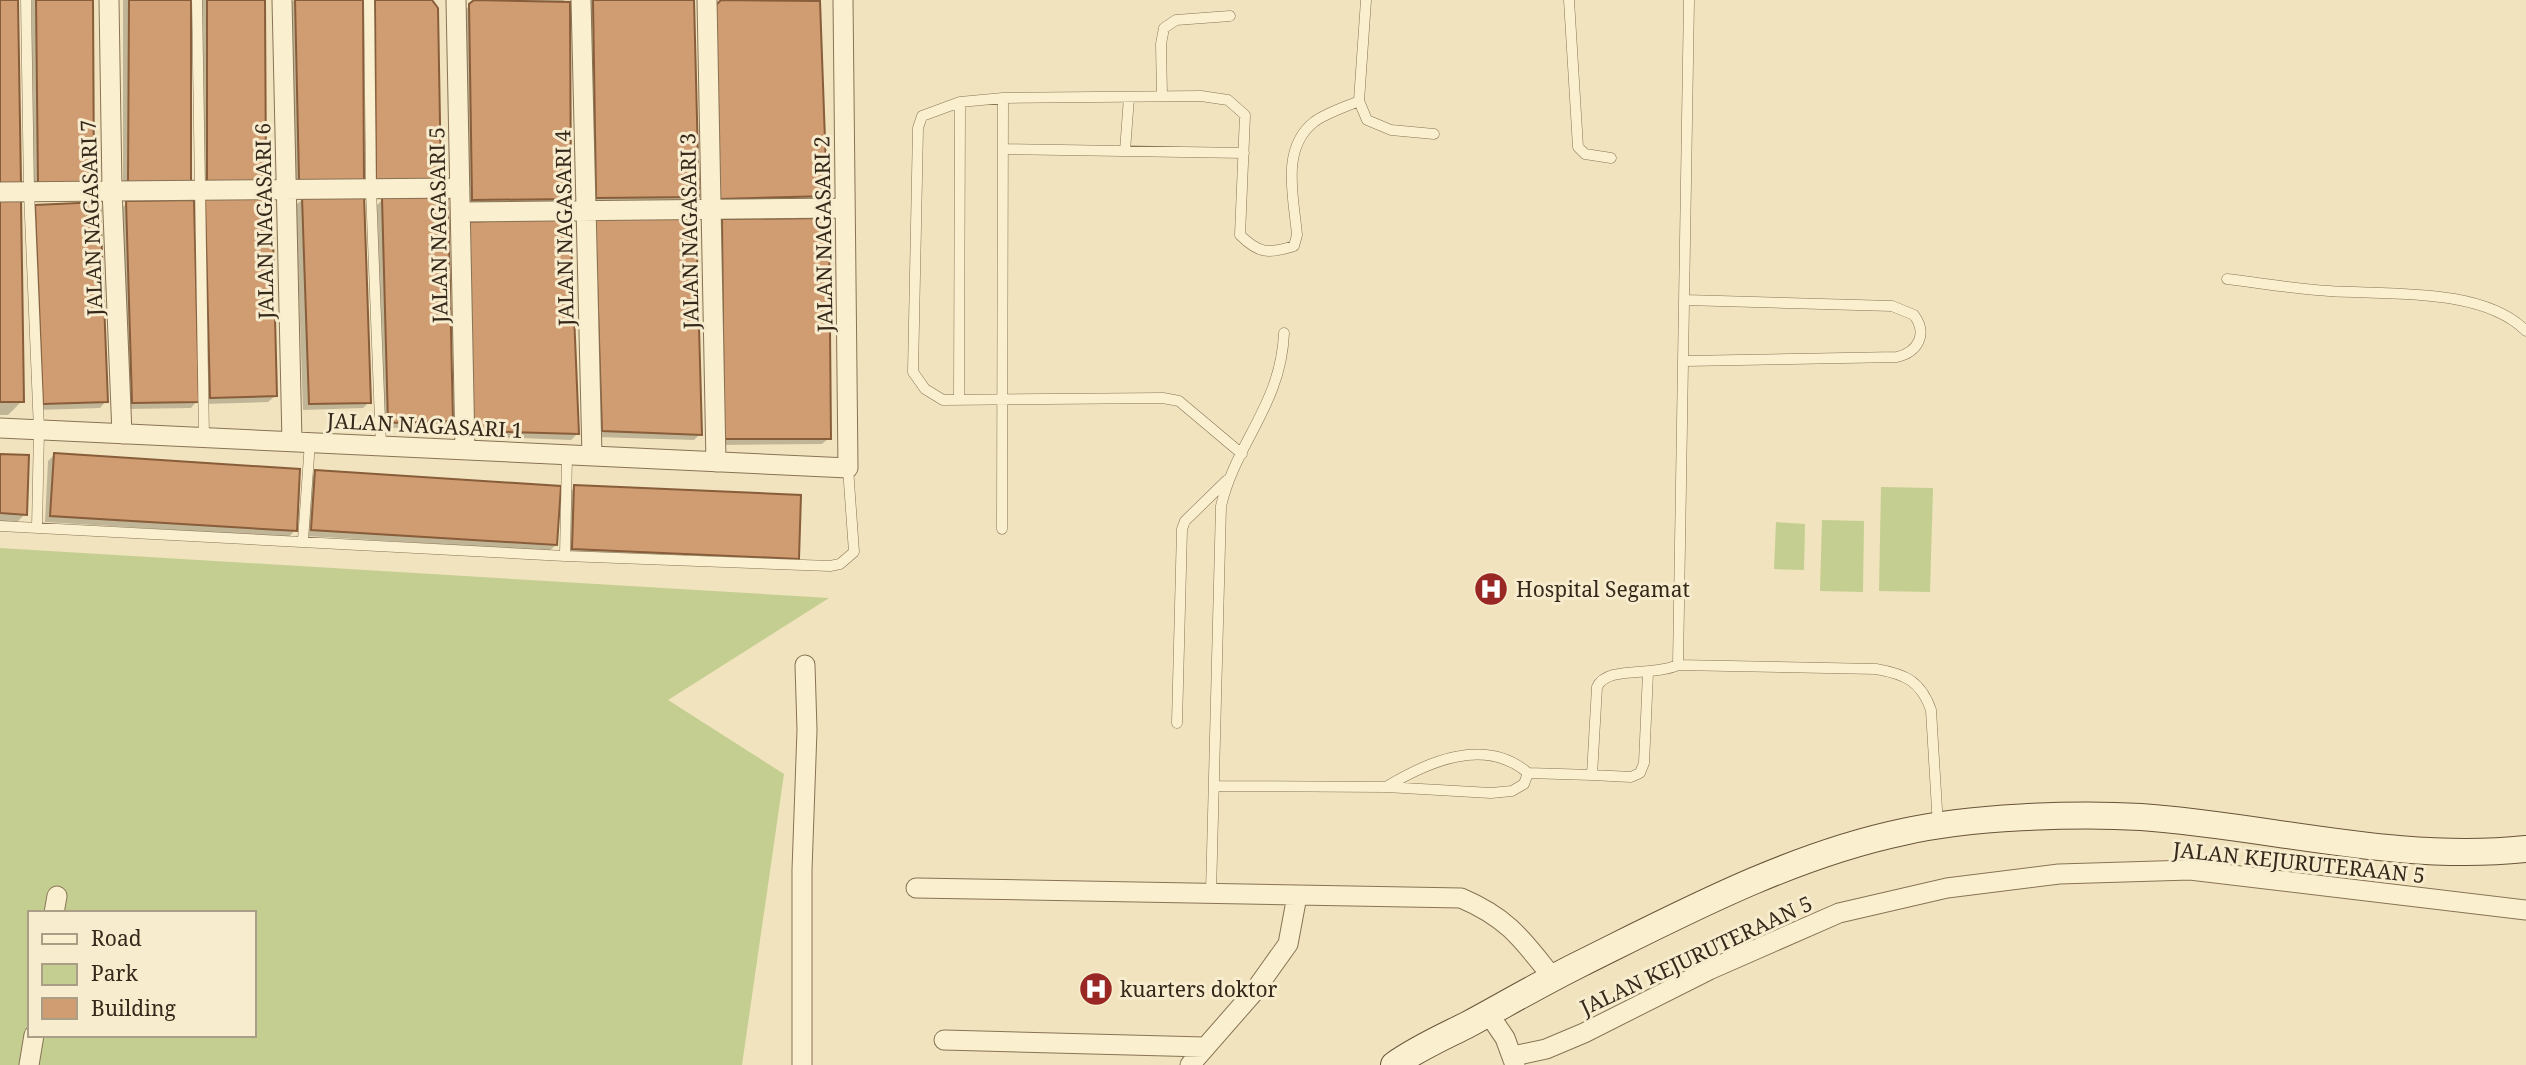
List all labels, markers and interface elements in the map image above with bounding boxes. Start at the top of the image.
street label: JALAN NAGASARI 7 [74,119,108,318]
street label: JALAN NAGASARI 6 [248,123,280,320]
street label: JALAN NAGASARI 5 [422,127,454,324]
street label: JALAN NAGASARI 4 [548,129,580,327]
street label: JALAN NAGASARI 3 [673,133,705,330]
street label: JALAN NAGASARI 2 [807,136,839,333]
street label: JALAN NAGASARI 1 [325,406,524,444]
hospital icon: Hospital Segamat [1472,570,1510,608]
place label: Hospital Segamat [1516,575,1690,603]
street label: JALAN KEJURUTERAAN 5 [2171,835,2426,889]
street label: JALAN KEJURUTERAAN 5 [1574,889,1817,1022]
legend [28,911,256,1037]
text: Road [91,924,142,952]
text: Park [91,959,138,987]
hospital icon: kuarters doktor [1077,970,1115,1008]
place label: kuarters doktor [1120,975,1278,1003]
text: Building [91,994,176,1022]

